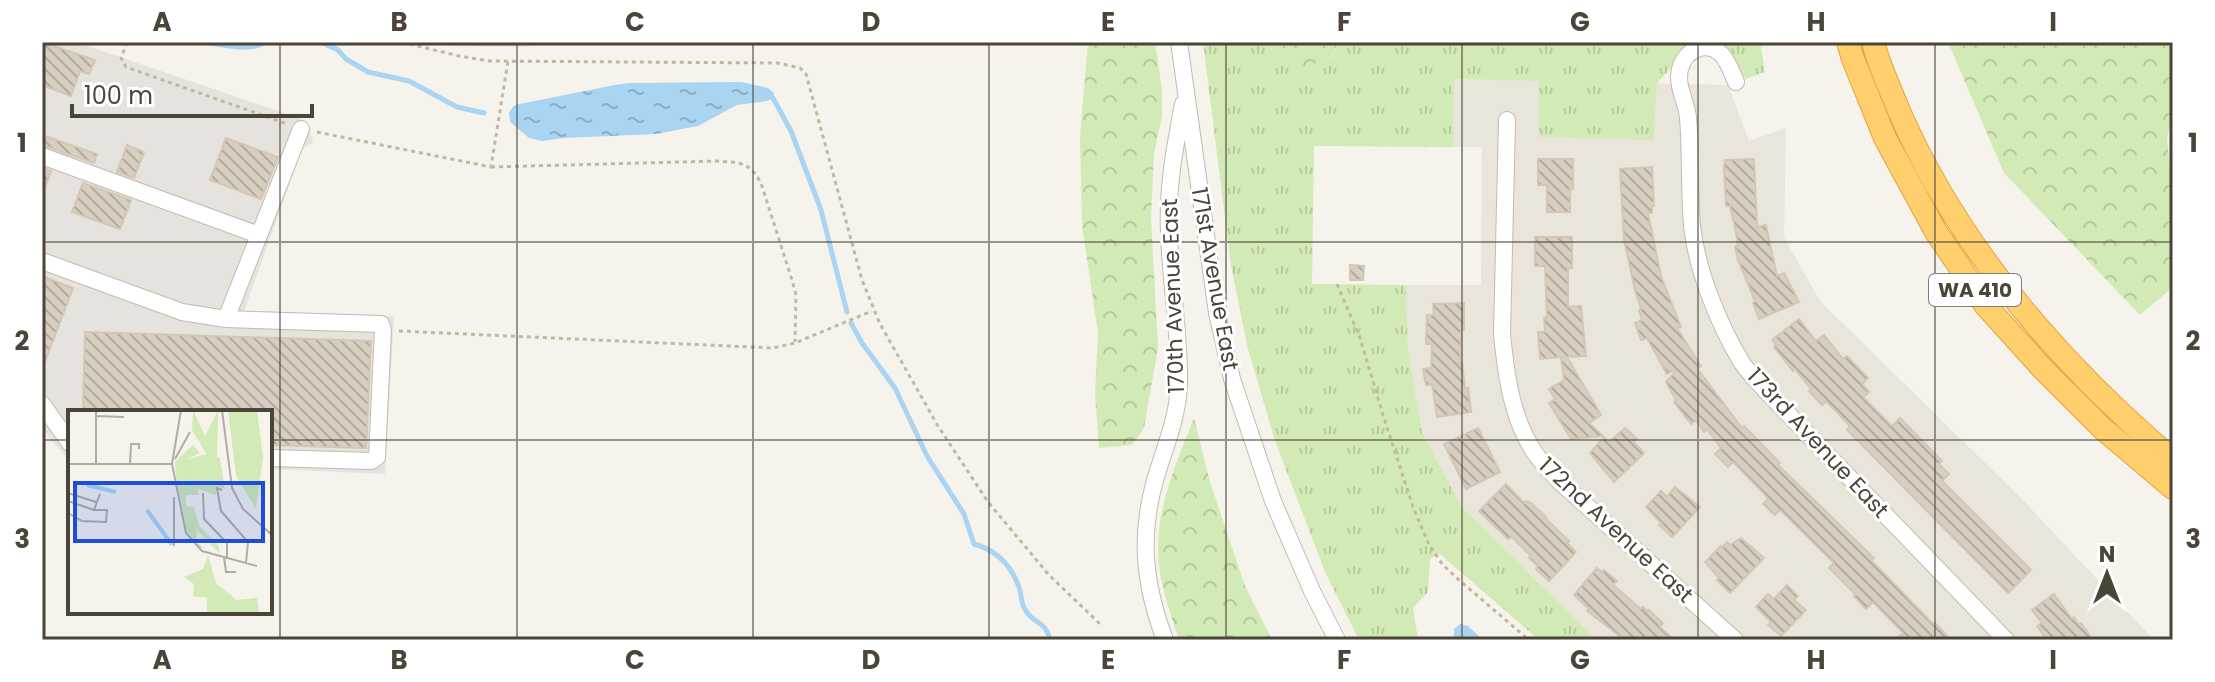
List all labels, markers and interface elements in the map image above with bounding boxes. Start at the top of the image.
text: A [152,4,172,40]
text: B [390,4,408,40]
text: C [625,4,645,40]
text: D [862,4,881,40]
text: E [1101,4,1115,40]
text: F [1337,4,1351,40]
text: G [1570,4,1590,40]
text: H [1806,4,1826,40]
text: I [2049,4,2057,40]
scale bar [72,68,312,118]
text: 100 m [84,79,153,112]
text: 1 [17,125,27,161]
text: 1 [2188,125,2198,161]
street label: 171st Avenue East [1184,185,1246,373]
street label: 170th Avenue East [1154,198,1192,394]
road number: WA 410 [1929,274,2021,306]
text: 2 [15,323,30,359]
text: 2 [2186,323,2201,359]
street label: 173rd Avenue East [1740,361,1896,525]
inset map [68,410,272,614]
street label: 172nd Avenue East [1532,450,1700,610]
text: 3 [14,521,30,557]
text: 3 [2185,521,2201,557]
north arrow [2067,534,2147,614]
text: N [2099,539,2115,570]
text: A [152,642,172,678]
text: B [390,642,408,678]
text: C [625,642,645,678]
text: D [862,642,881,678]
text: E [1101,642,1115,678]
text: F [1337,642,1351,678]
text: G [1570,642,1590,678]
text: H [1806,642,1826,678]
text: I [2049,642,2057,678]

